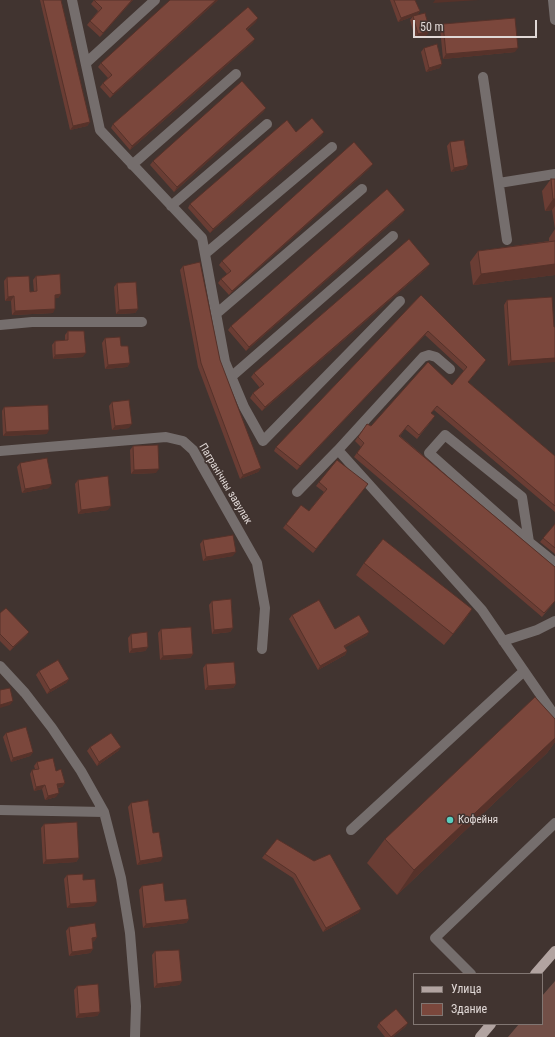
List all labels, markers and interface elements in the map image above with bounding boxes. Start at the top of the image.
scale bar [415,12,539,38]
text: 50 m [420,20,444,34]
street label: Пагранічны завулак [196,441,254,527]
place label: Кофейня [458,813,498,827]
marker: Кофейня [445,815,455,825]
legend [413,973,543,1025]
text: Улица [451,982,481,996]
text: Здание [451,1002,487,1016]

